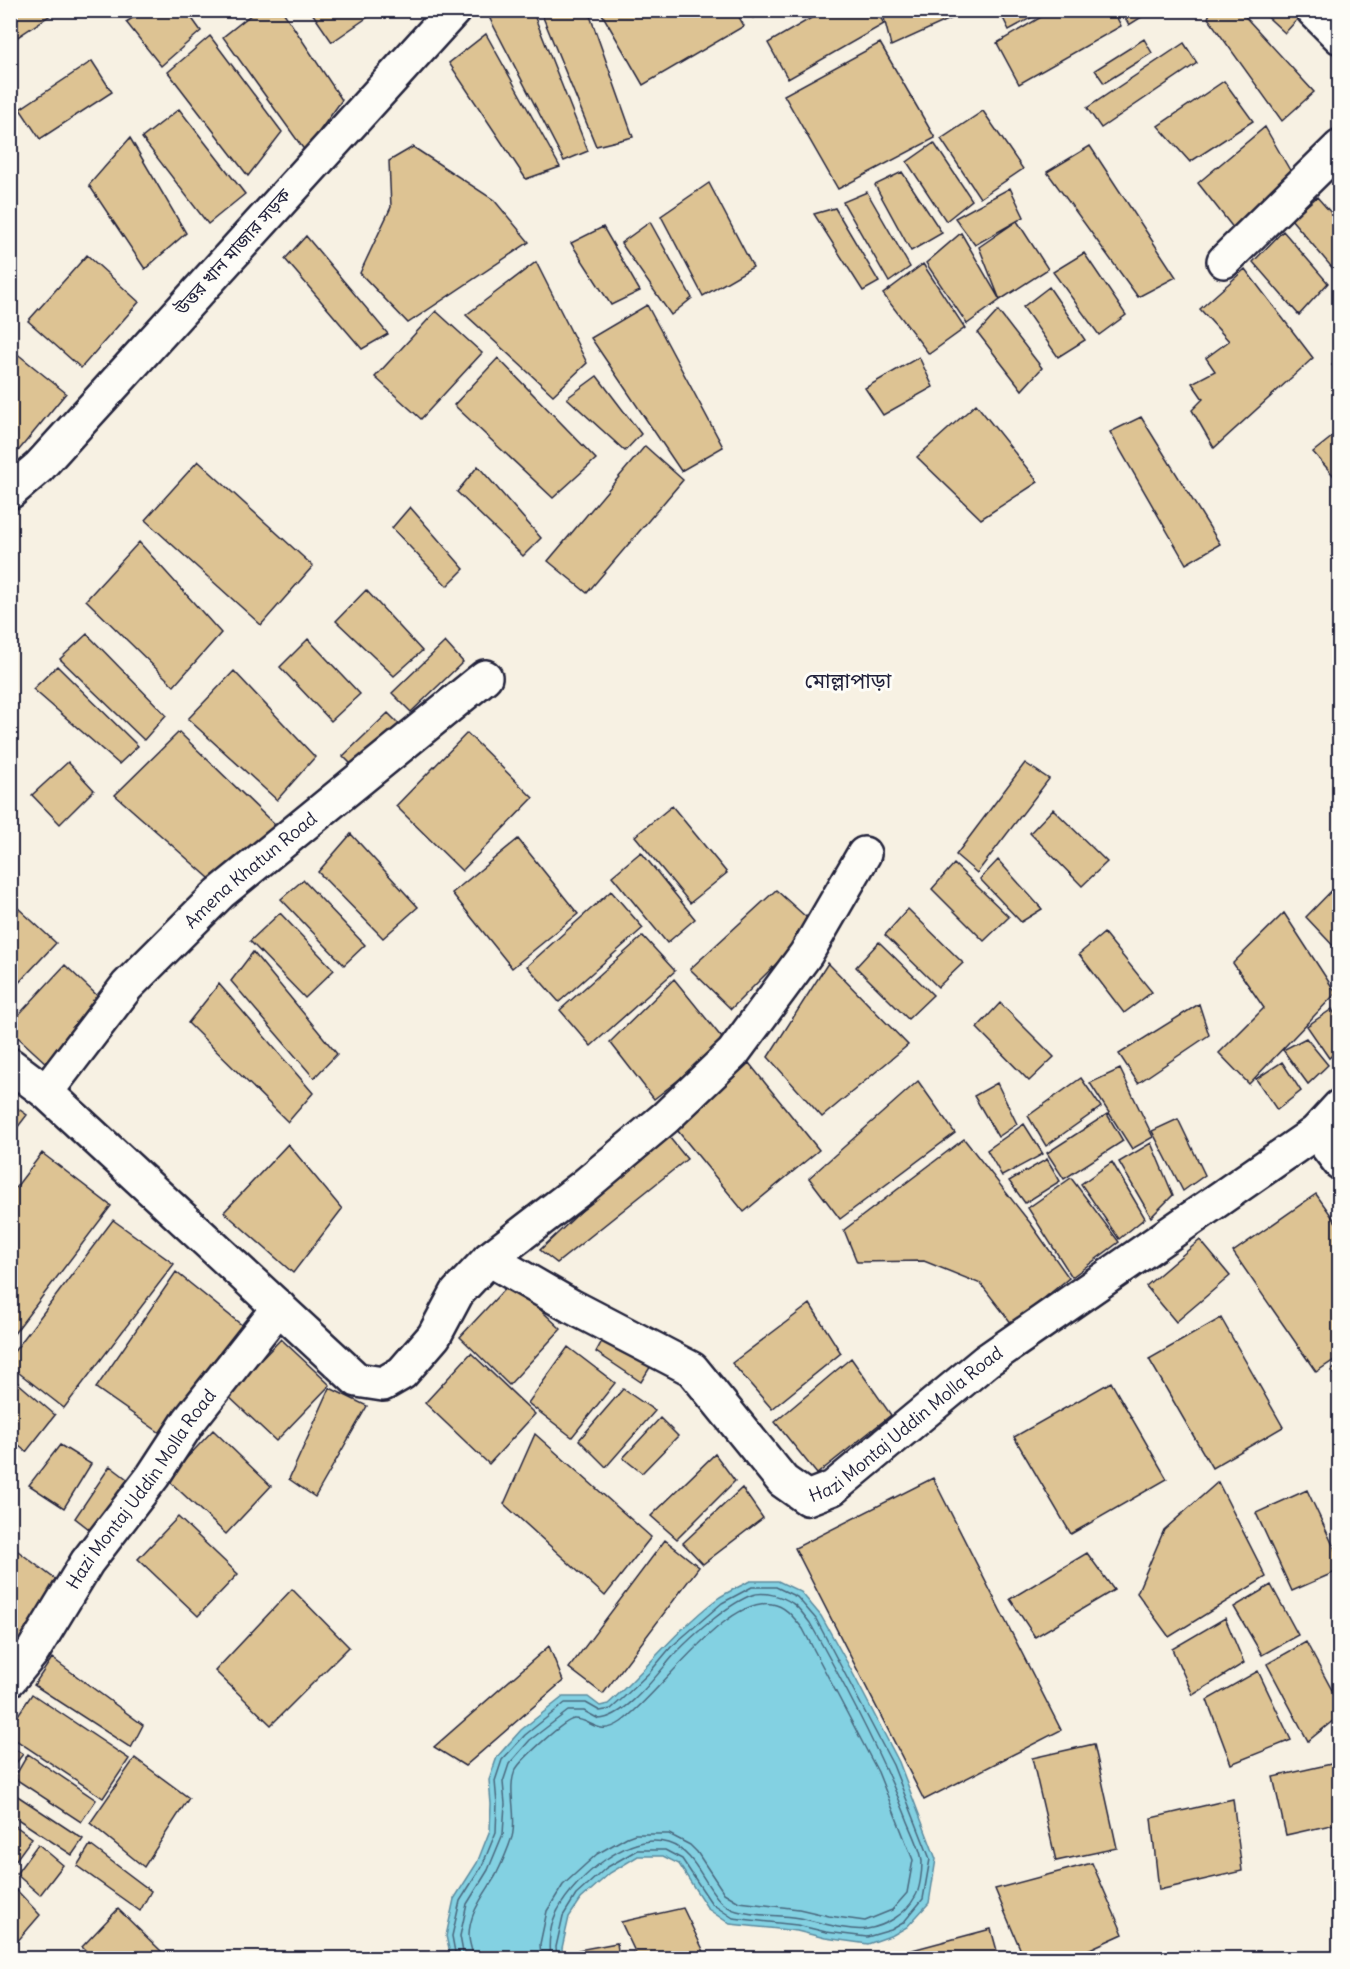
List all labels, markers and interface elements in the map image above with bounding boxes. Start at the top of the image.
street label: উত্তর খান মাজার সড়ক [169,183,296,320]
district label: মোল্লাপাড়া [805,667,892,694]
street label: Amena Khatun Road [179,806,322,933]
street label: Hazi Montaj Uddin Molla Road [806,1341,1007,1507]
street label: Hazi Montaj Uddin Molla Road [61,1384,221,1593]

